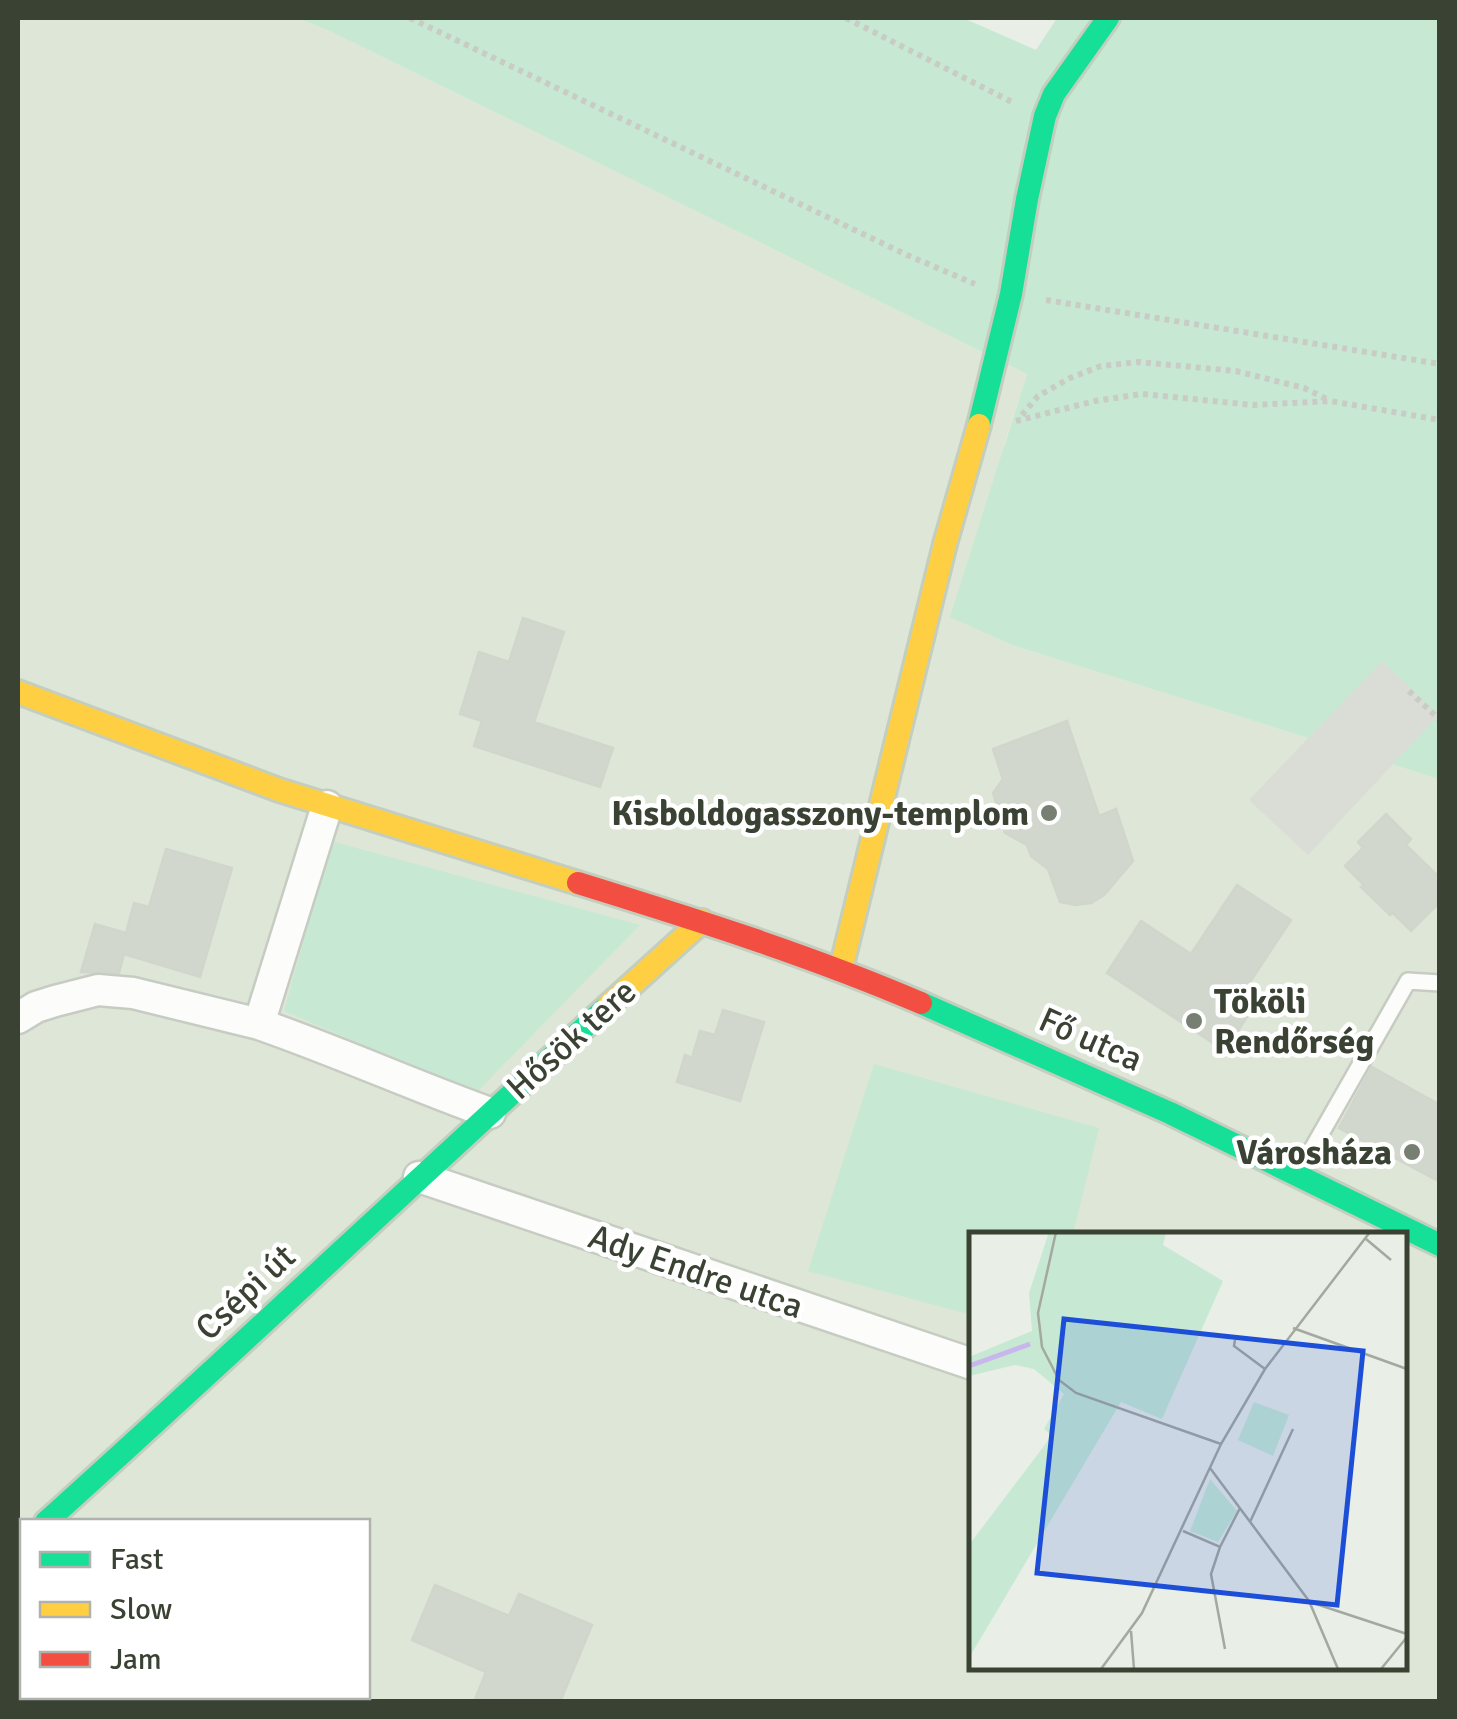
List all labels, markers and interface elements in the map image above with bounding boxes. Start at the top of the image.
place label: Kisboldogasszony-templom [611,792,1029,835]
marker: Kisboldogasszony-templom [1038,802,1060,824]
street label: Hősök tere [498,970,645,1109]
place label: Tököli Rendőrség [1214,980,1374,1063]
street label: Fő utca [1032,998,1149,1081]
marker: Tököli Rendőrség [1183,1010,1205,1032]
place label: Városháza [1236,1131,1392,1174]
marker: Városháza [1401,1141,1423,1163]
street label: Ady Endre utca [583,1215,809,1328]
inset map [969,1232,1407,1669]
street label: Csépi út [186,1235,304,1349]
legend [20,1519,370,1699]
text: Fast [110,1541,163,1578]
text: Slow [110,1591,172,1628]
text: Jam [110,1641,162,1678]

